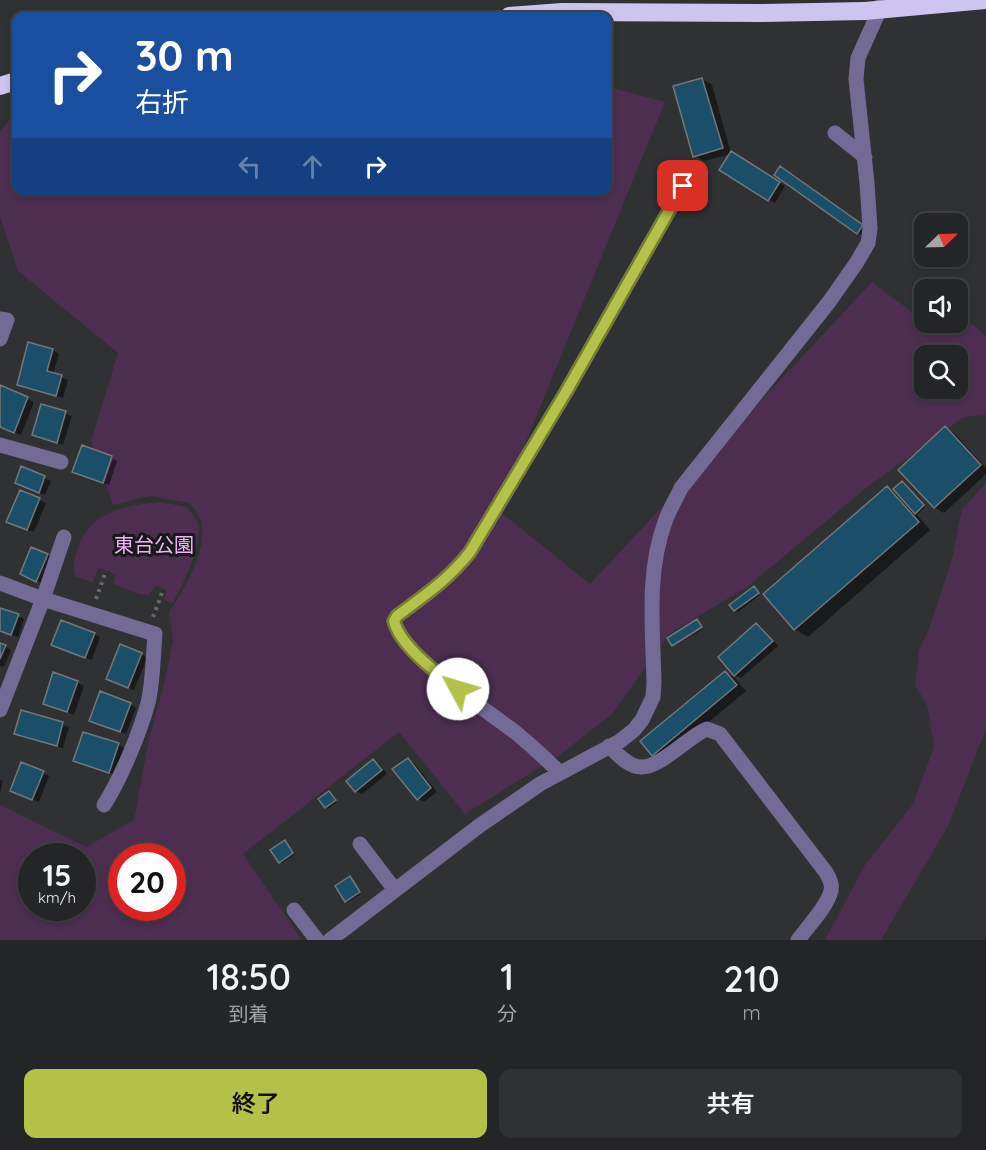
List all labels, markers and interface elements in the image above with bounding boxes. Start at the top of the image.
text: 30 m [135,29,234,82]
icon: right [36,36,114,114]
text: 右折 [135,85,189,119]
icon: left [233,150,266,183]
icon: ahead [296,150,329,183]
icon: right [359,150,392,183]
pin [657,160,708,211]
icon: arrive [666,169,699,202]
north arrow [914,213,968,267]
map controls [914,213,968,399]
button: sound [914,279,968,333]
button: search [914,345,968,399]
park label: 東台公園 [114,532,194,557]
position arrow [426,657,490,721]
speed limit sign: 20 [108,843,186,921]
text: 15 [43,856,71,894]
text: km/h [38,888,76,907]
text: 18:50 [206,954,291,999]
text: 1 [500,954,514,999]
text: 210 [724,956,780,1001]
text: m [742,1000,761,1025]
text: 到着 [229,1001,269,1026]
text: 分 [497,1001,517,1026]
button: 終了 [24,1069,487,1138]
button: 共有 [499,1069,962,1138]

